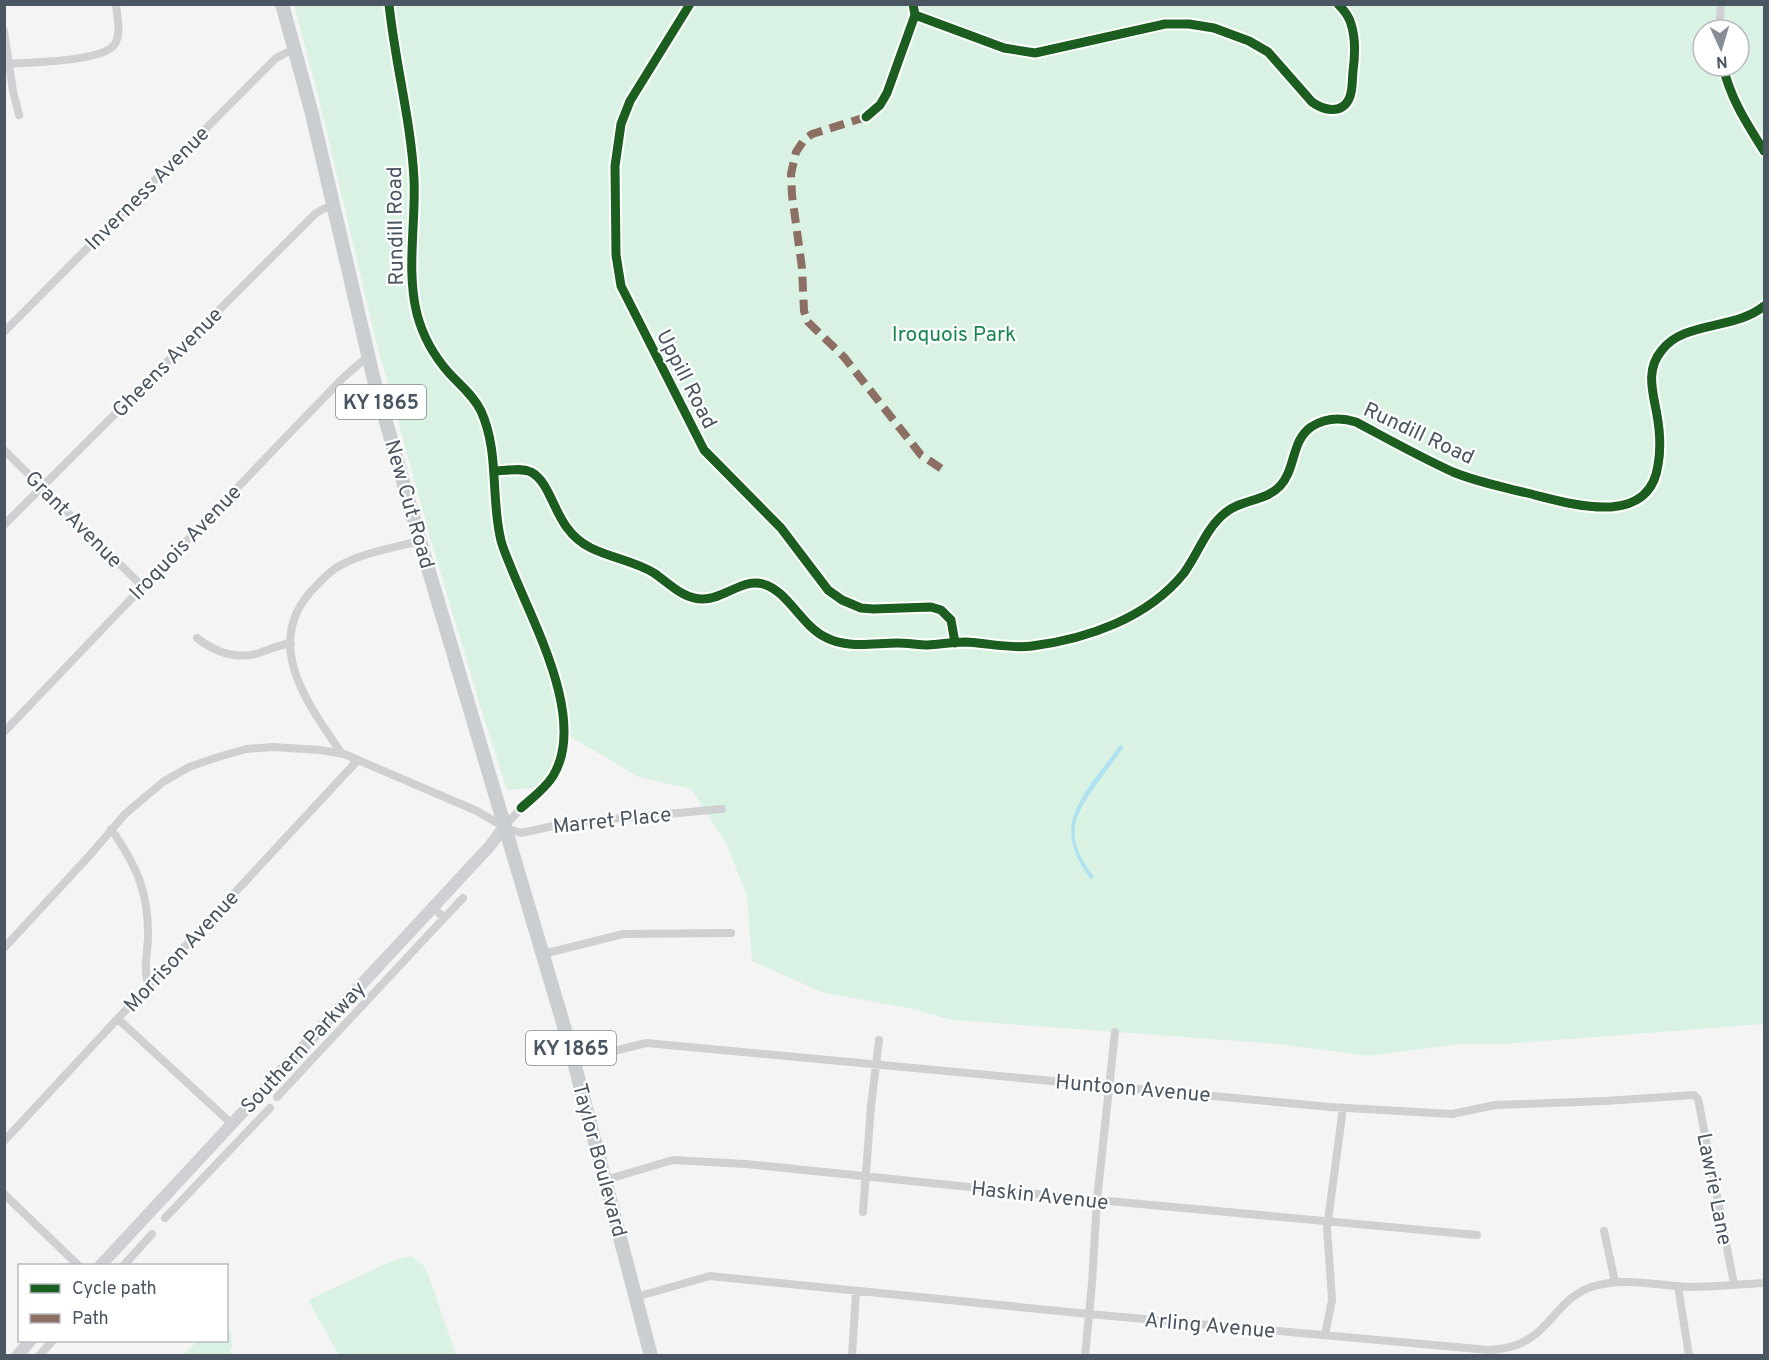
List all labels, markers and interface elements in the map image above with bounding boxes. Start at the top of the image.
north arrow [1691,18,1751,78]
text: N [1715,51,1728,71]
street label: Inverness Avenue [80,121,216,257]
street label: Rundill Road [382,166,411,286]
street label: Gheens Avenue [107,302,229,424]
park label: Iroquois Park [892,322,1016,349]
street label: Uppill Road [649,325,722,434]
road number: KY 1865 [336,385,426,419]
street label: Rundill Road [1359,397,1478,472]
street label: New Cut Road [377,437,440,572]
street label: Grant Avenue [18,466,127,575]
street label: Iroquois Avenue [124,480,248,607]
street label: Marret Place [551,802,673,841]
street label: Morrison Avenue [119,885,246,1019]
street label: Southern Parkway [236,976,373,1120]
road number: KY 1865 [526,1031,616,1065]
street label: Huntoon Avenue [1054,1069,1212,1110]
street label: Taylor Boulevard [565,1080,632,1240]
street label: Lawrie Lane [1689,1131,1738,1248]
street label: Haskin Avenue [970,1176,1110,1217]
legend [18,1264,228,1342]
text: Cycle path [72,1278,157,1301]
street label: Arling Avenue [1143,1307,1277,1346]
text: Path [72,1308,109,1331]

